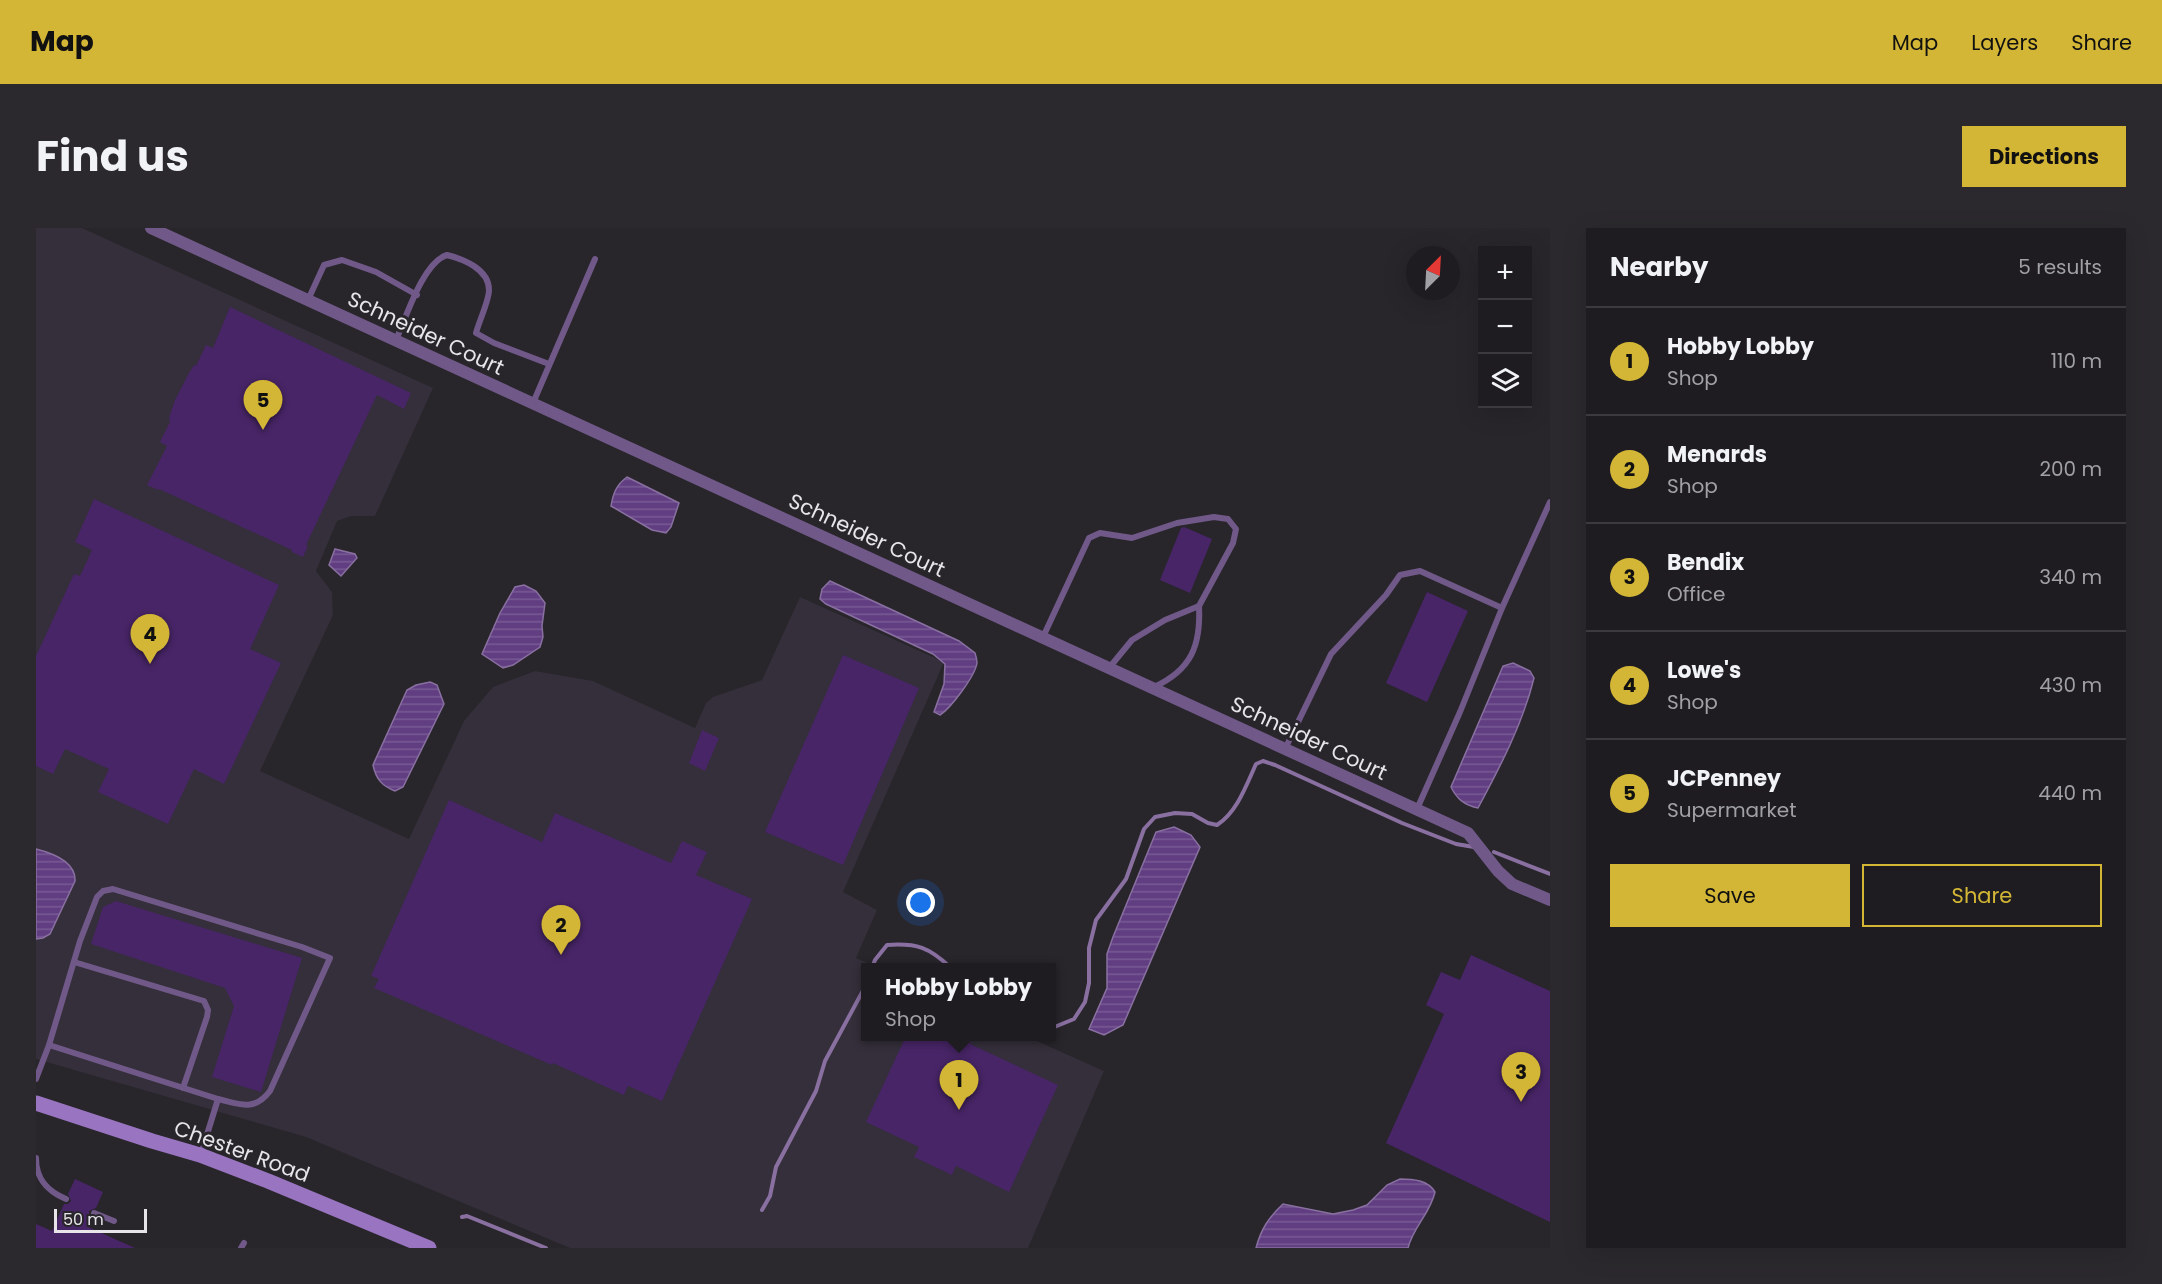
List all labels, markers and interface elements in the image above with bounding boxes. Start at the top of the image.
text: Map [30,22,94,61]
text: Map [1892,28,1938,57]
text: Layers [1971,28,2038,57]
text: Share [2071,28,2132,57]
button: Directions [1962,126,2126,187]
text: Find us [36,127,189,186]
north arrow [1406,246,1460,300]
map controls [1478,246,1532,408]
button: + [1478,246,1532,300]
text: Nearby [1610,249,1708,285]
text: 5 results [2018,253,2102,281]
street label: Schneider Court [343,284,509,382]
button: − [1478,300,1532,354]
text: Hobby Lobby [1667,331,1814,362]
text: 1 [1626,347,1633,375]
text: 110 m [2051,347,2102,375]
button: layers [1478,354,1532,408]
text: Shop [1667,364,1718,392]
pin: 5 [244,380,282,430]
text: Menards [1667,439,1767,470]
text: 2 [1624,455,1635,483]
text: 200 m [2039,455,2102,483]
text: Shop [1667,472,1718,500]
street label: Schneider Court [784,486,950,584]
text: Bendix [1667,547,1744,578]
text: 3 [1623,563,1636,591]
text: 340 m [2039,563,2102,591]
text: Office [1667,580,1725,608]
pin: 4 [130,614,170,664]
text: Lowe's [1667,655,1741,686]
text: 4 [1623,671,1636,699]
text: 430 m [2039,671,2102,699]
text: Shop [1667,688,1718,716]
street label: Schneider Court [1226,689,1392,787]
text: JCPenney [1667,763,1781,794]
text: 5 [1623,779,1636,807]
text: 440 m [2038,779,2102,807]
text: Supermarket [1667,796,1796,824]
button: Save [1610,864,1850,927]
button: Share [1862,864,2102,927]
your location [906,888,935,917]
pin: 2 [542,906,580,955]
popup [861,963,1056,1041]
text: Hobby Lobby [885,972,1032,1003]
text: Shop [885,1005,936,1033]
pin: 3 [1502,1052,1540,1102]
pin: 1 [940,1060,978,1110]
street label: Chester Road [170,1113,314,1189]
scale bar [54,1206,147,1234]
text: 50 m [63,1208,104,1231]

